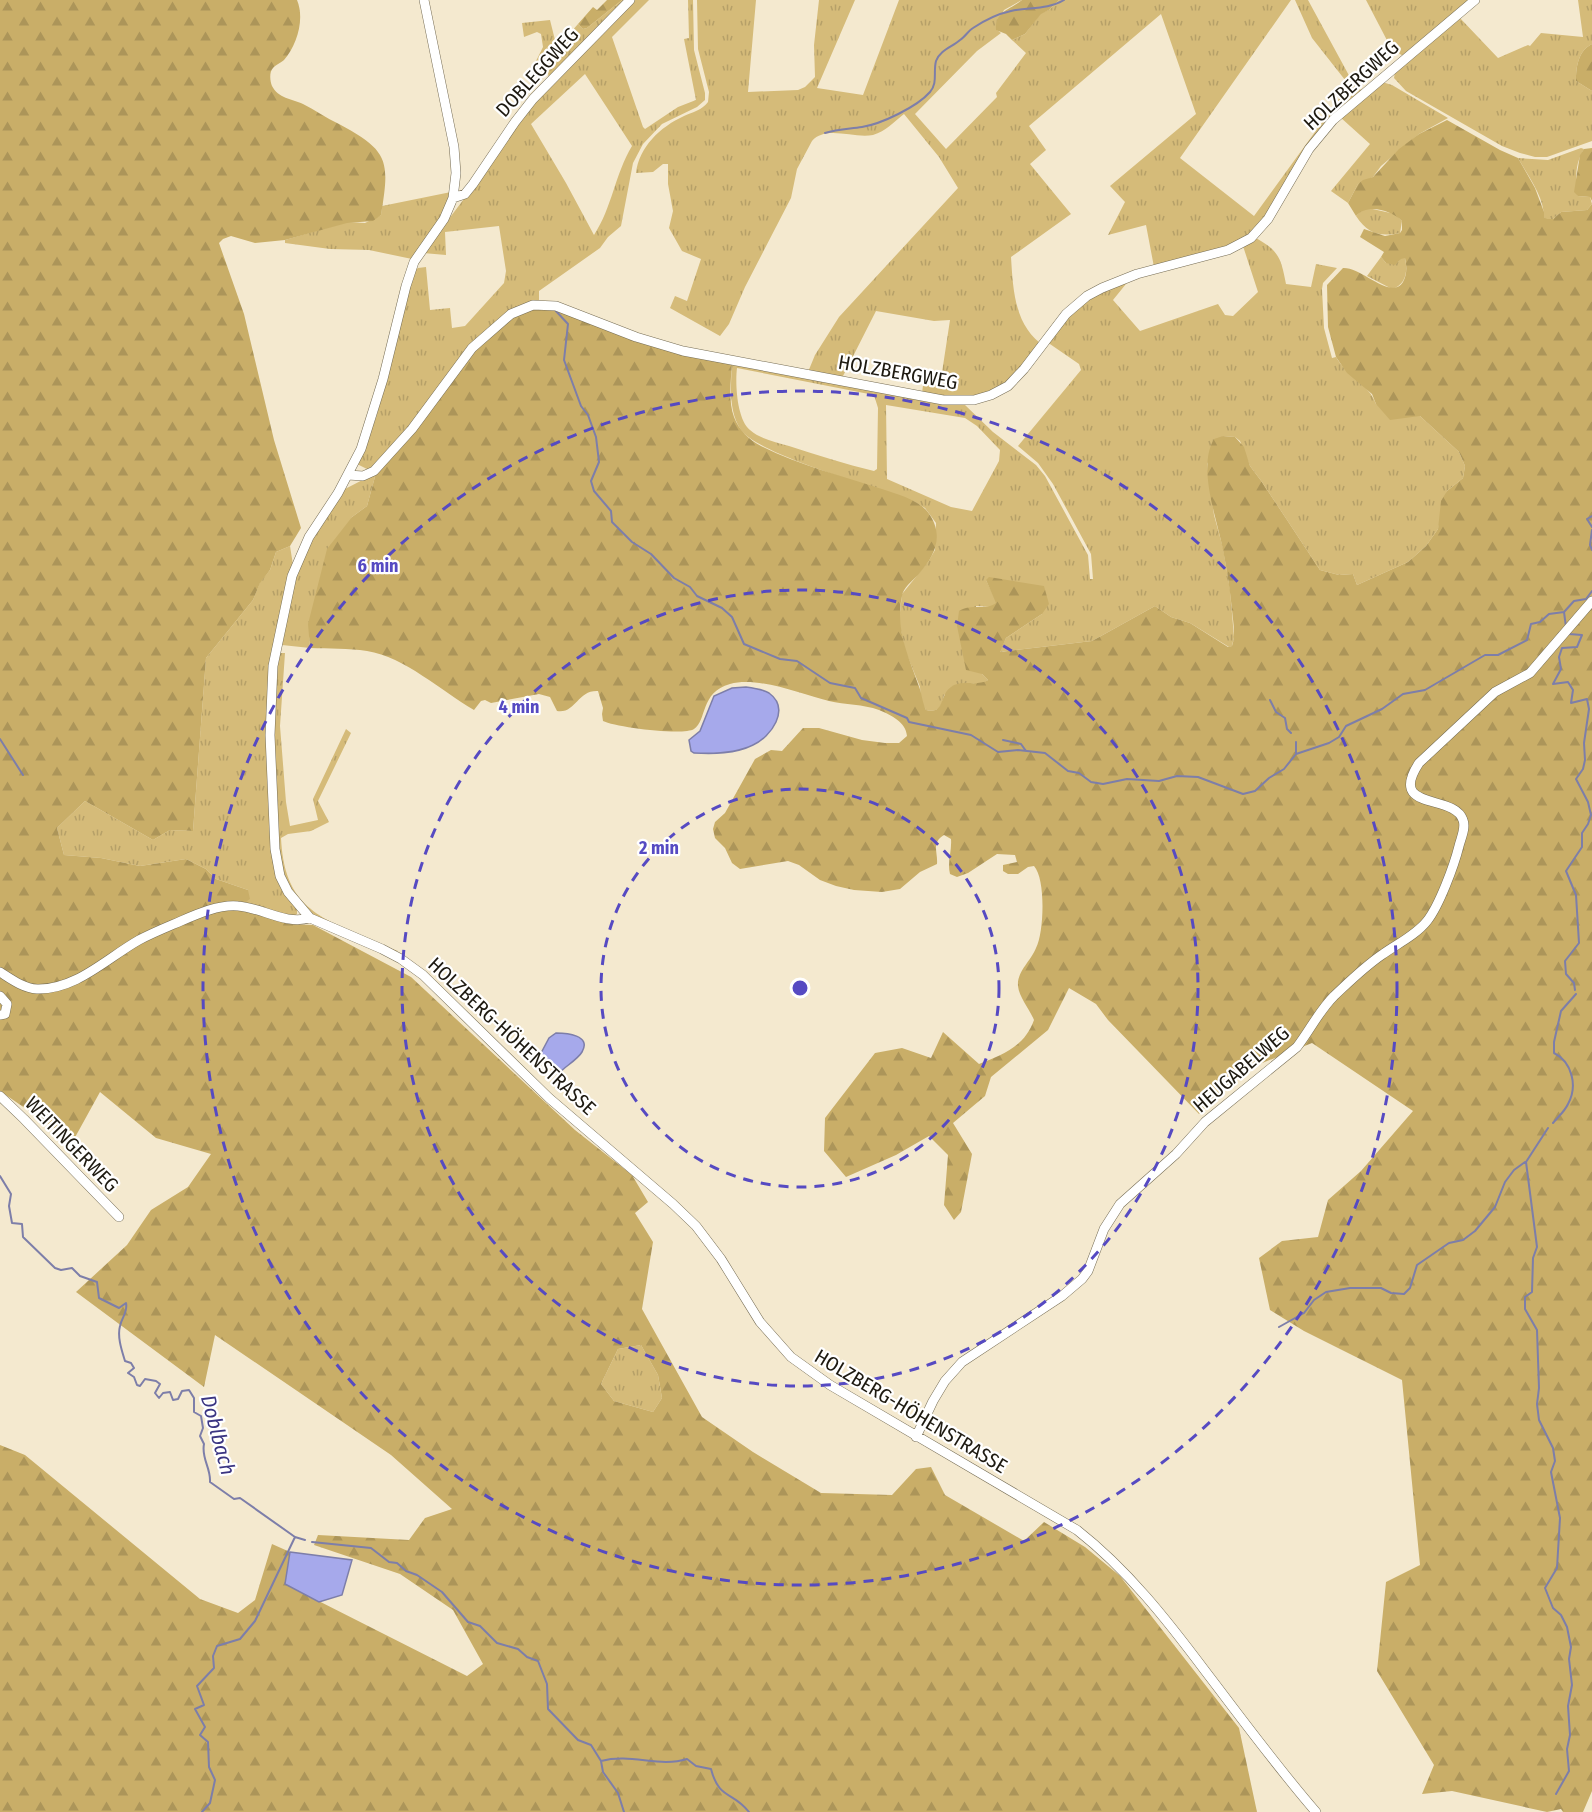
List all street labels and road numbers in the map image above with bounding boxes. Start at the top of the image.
street label: DOBLEGGWEG [491,22,583,122]
street label: HOLZBERGWEG [1299,35,1403,135]
street label: HOLZBERGWEG [836,350,960,394]
street label: HOLZBERG-HÖHENSTRASSE [423,952,601,1120]
street label: HEUGABELWEG [1188,1021,1294,1117]
street label: WEITINGERWEG [20,1091,124,1197]
street label: HOLZBERG-HÖHENSTRASSE [810,1344,1012,1478]

